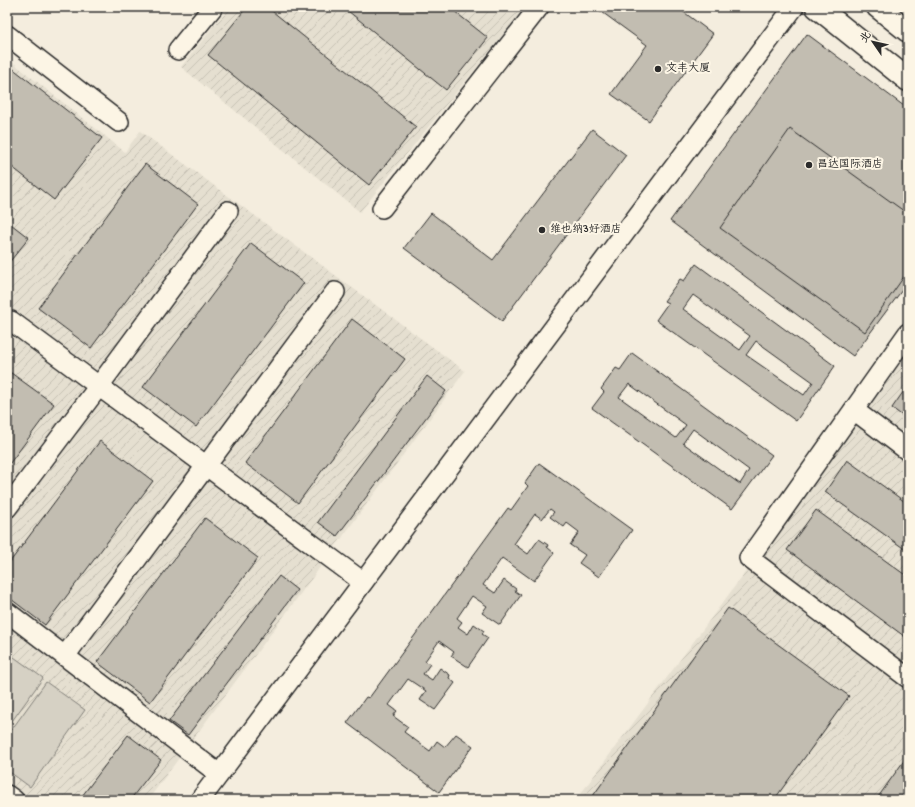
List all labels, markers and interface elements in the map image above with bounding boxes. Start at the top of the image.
north arrow [853,22,893,62]
text: 北 [858,30,874,45]
place label: 文丰大厦 [666,62,710,75]
marker: 文丰大厦 [653,64,663,74]
place label: 昌达国际酒店 [817,158,883,171]
marker: 昌达国际酒店 [804,160,814,170]
place label: 维也纳3好酒店 [550,223,622,236]
marker: 维也纳3好酒店 [537,225,547,235]

